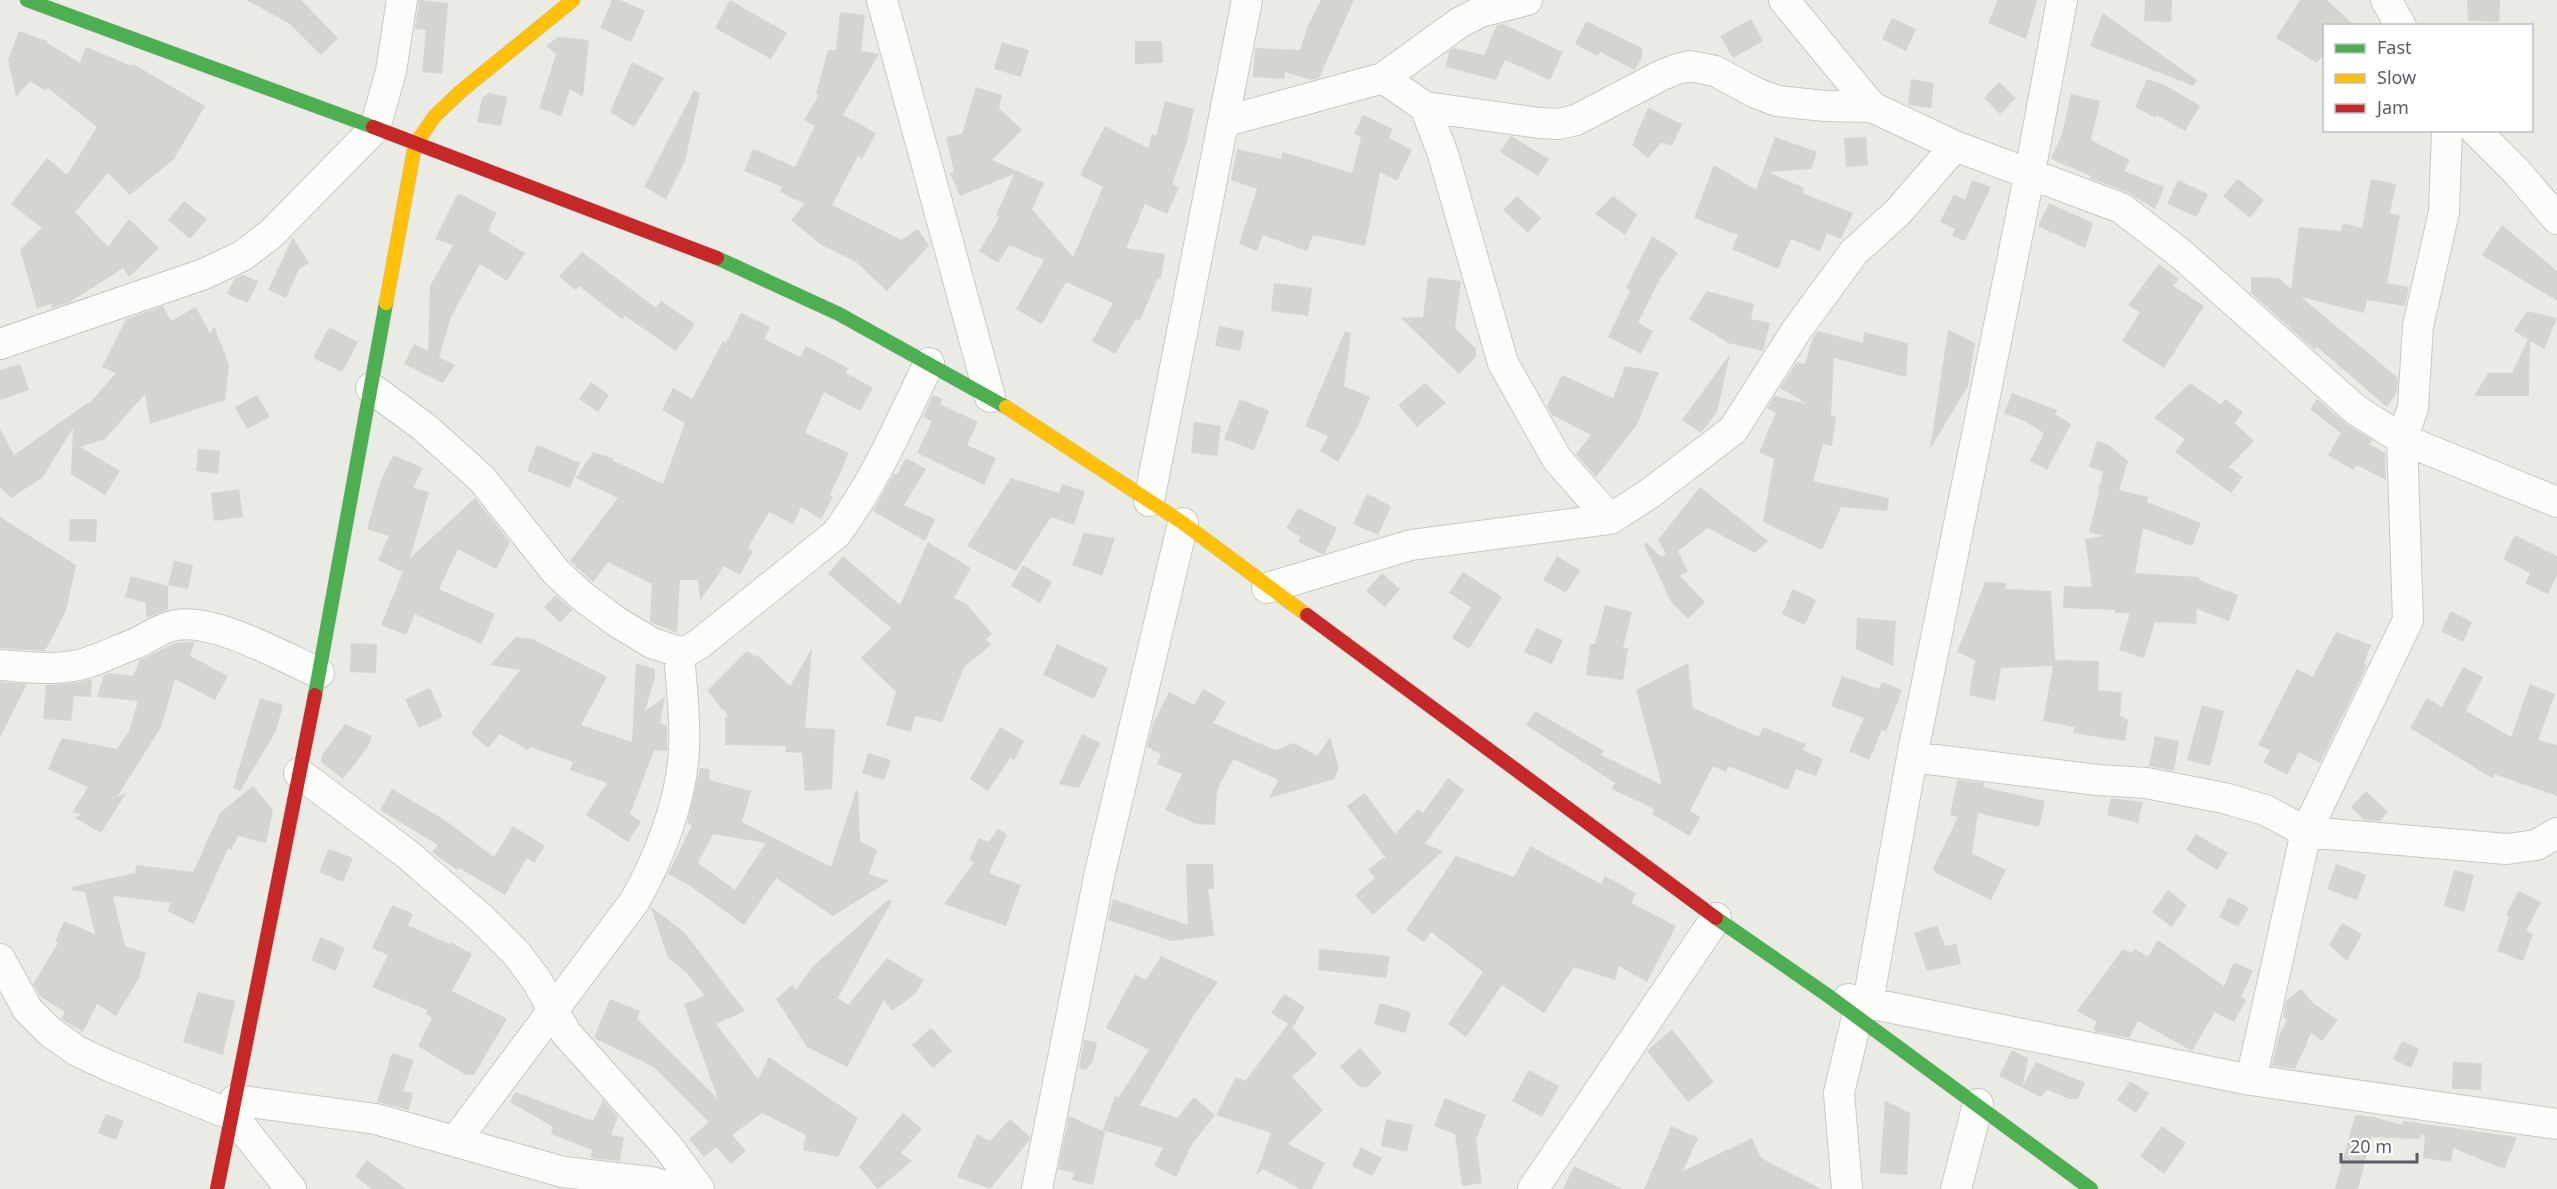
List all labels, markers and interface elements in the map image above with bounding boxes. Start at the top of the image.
legend [2323,24,2533,132]
text: Fast [2377,35,2412,59]
text: Slow [2377,65,2416,89]
text: Jam [2375,95,2409,119]
scale bar [2341,1126,2418,1164]
text: 20 m [2350,1134,2392,1158]

